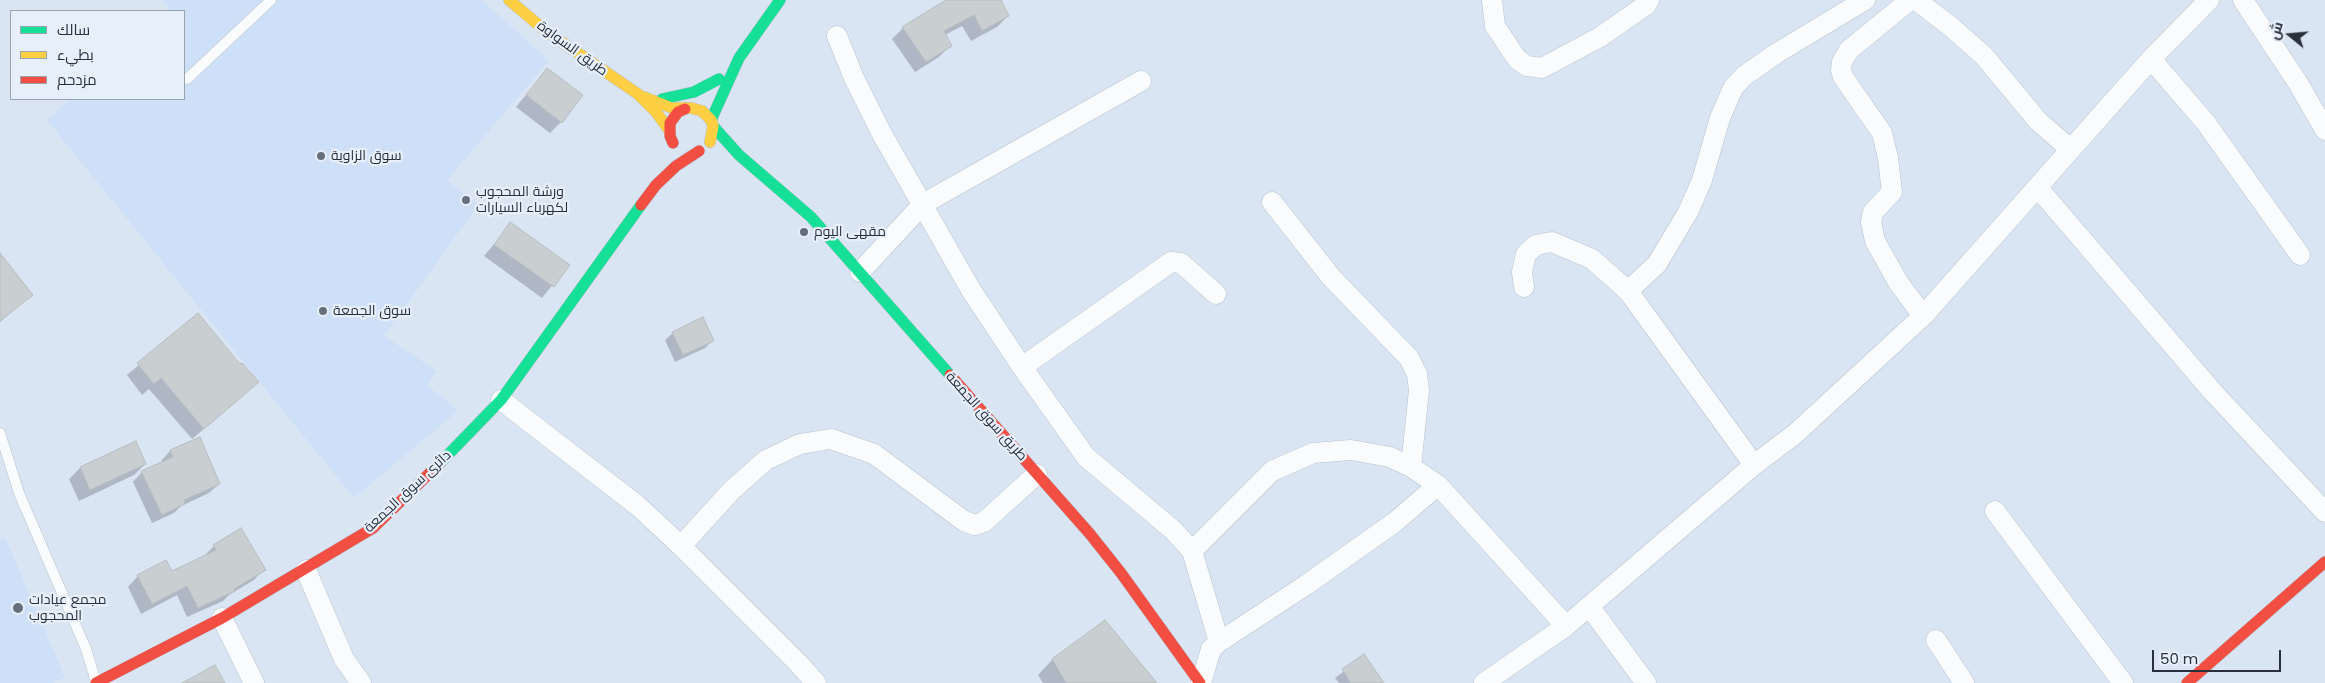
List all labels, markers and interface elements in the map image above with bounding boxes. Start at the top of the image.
legend [10,10,185,100]
north arrow [2265,10,2315,60]
street label: طريق السواوة [533,18,611,80]
text: سالك [57,19,90,40]
text: ش [2263,19,2288,42]
text: بطيء [57,44,94,65]
text: مزدحم [57,69,97,90]
place label: سوق الزاوية [331,148,402,164]
marker: سوق الزاوية [315,150,327,162]
place label: ورشة المحجوب لكهرباء السيارات [476,184,568,216]
marker: ورشة المحجوب لكهرباء السيارات [460,194,472,206]
place label: مقهى اليوم [814,224,886,240]
marker: مقهى اليوم [798,226,810,238]
place label: سوق الجمعة [333,303,411,319]
marker: سوق الجمعة [317,305,329,317]
street label: طريق سوق الجمعة [942,369,1030,465]
street label: دائرى سوق الجمعة [361,447,455,537]
place label: مجمع عيادات المحجوب [29,592,107,624]
marker: مجمع عيادات المحجوب [11,601,25,615]
scale bar [2155,640,2284,672]
text: 50 m [2160,648,2198,669]

